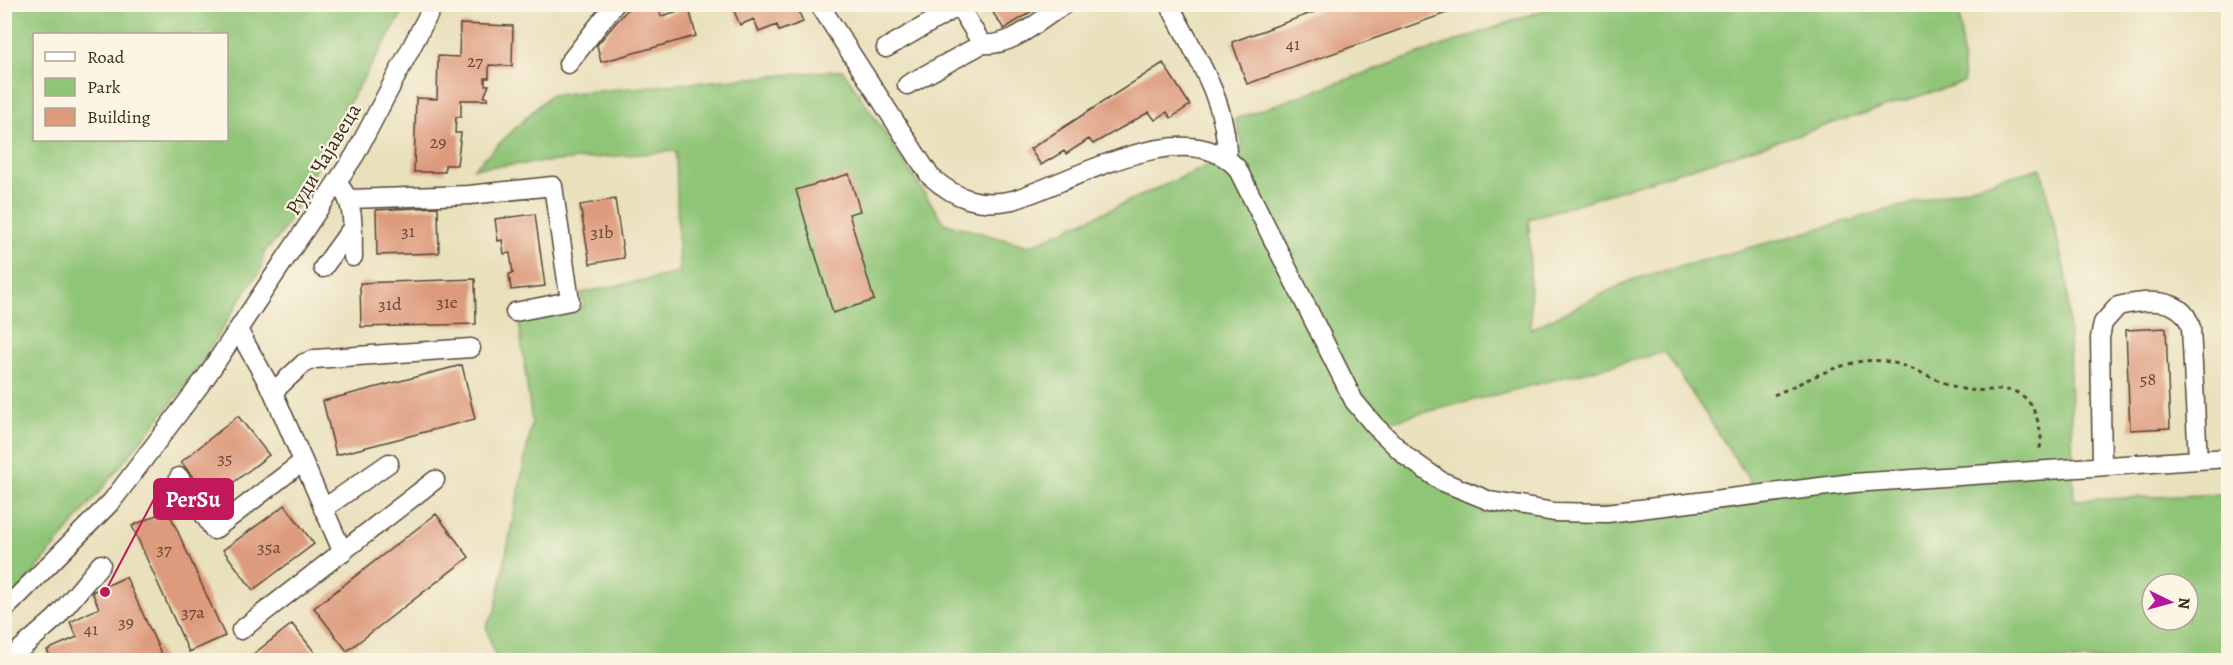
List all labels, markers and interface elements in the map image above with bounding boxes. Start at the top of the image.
house number: 41 [1286,32,1300,56]
legend [33,33,228,141]
text: Road [87,45,125,69]
house number: 27 [467,49,483,73]
text: Park [87,75,121,99]
street label: Руди Чајавеца [279,98,368,220]
text: Building [87,105,151,129]
house number: 29 [430,130,446,154]
house number: 31 [401,219,415,243]
house number: 31b [591,220,613,244]
house number: 31e [436,290,458,314]
house number: 31d [378,292,402,316]
house number: 58 [2140,367,2156,391]
house number: 35 [217,446,233,470]
callout: PerSu [154,479,233,519]
text: PerSu [165,485,221,515]
house number: 35a [257,535,281,559]
house number: 37 [156,537,172,561]
north arrow [2140,572,2200,632]
text: N [2172,596,2195,610]
house number: 37a [181,600,205,624]
house number: 39 [118,610,134,634]
house number: 41 [84,617,98,641]

